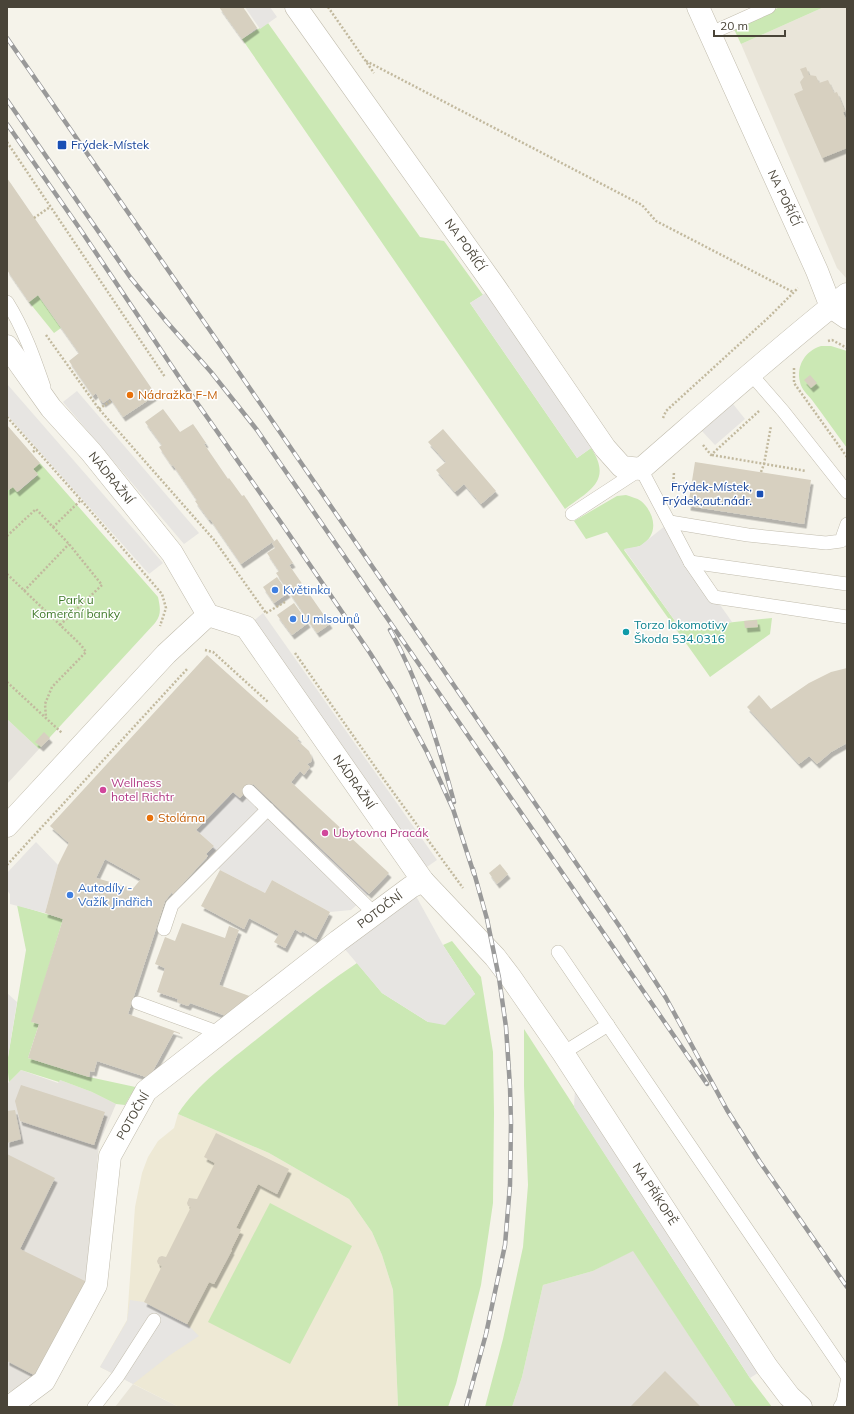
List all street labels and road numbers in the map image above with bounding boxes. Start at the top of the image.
street label: NA POŘÍČÍ [765,167,804,229]
street label: NA POŘÍČÍ [442,216,489,275]
street label: NÁDRAŽNÍ [86,449,138,508]
street label: NÁDRAŽNÍ [330,752,379,812]
street label: POTOČNÍ [354,887,406,931]
street label: POTOČNÍ [113,1088,153,1142]
street label: NA PŘÍKOPĚ [630,1160,681,1228]

